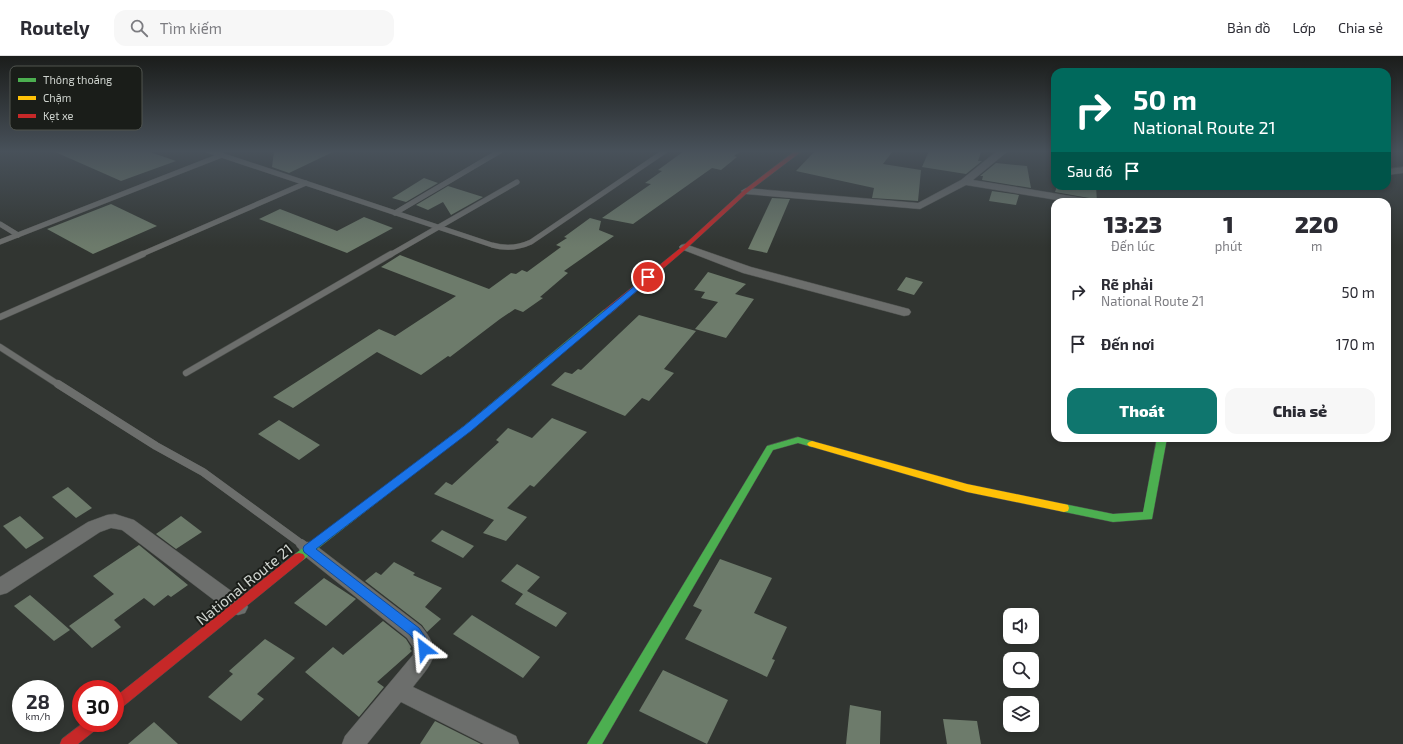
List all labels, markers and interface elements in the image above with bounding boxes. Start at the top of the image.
search box [114,10,394,46]
text: Routely [20,16,90,39]
icon: search [128,17,150,39]
text: Tìm kiếm [160,19,222,37]
text: Bản đồ [1227,19,1271,36]
text: Lớp [1293,19,1316,36]
text: Chia sẻ [1338,19,1383,36]
legend [10,66,142,130]
text: Thông thoáng [43,73,112,86]
text: 50 m [1133,82,1197,116]
icon: right [1067,84,1119,136]
text: Chậm [43,91,71,105]
text: Kẹt xe [43,109,74,123]
text: National Route 21 [1133,116,1276,138]
icon: arrive [1121,160,1143,182]
text: Sau đó [1067,162,1113,180]
text: 13:23 [1103,209,1162,238]
text: 1 [1223,209,1234,238]
text: 220 [1295,209,1339,238]
text: Đến lúc [1111,238,1155,254]
text: phút [1215,238,1242,254]
text: m [1311,238,1322,254]
pin [631,260,665,294]
icon: arrive [637,266,659,288]
text: Rẽ phải [1101,275,1153,293]
icon: right [1067,281,1089,303]
text: 50 m [1341,283,1375,301]
text: National Route 21 [1101,293,1204,309]
icon: arrive [1067,333,1089,355]
text: Đến nơi [1101,335,1155,353]
text: 170 m [1336,335,1375,353]
button: Thoát [1067,388,1217,434]
button: Chia sẻ [1225,388,1375,434]
street label: National Route 21 [192,540,296,628]
map controls [1003,608,1039,732]
button: sound [1003,608,1039,644]
position arrow [403,628,445,670]
button: search [1003,652,1039,688]
speed limit sign: 30 [72,680,124,732]
text: 28 [26,689,50,713]
button: layers [1003,696,1039,732]
text: km/h [26,710,50,722]

